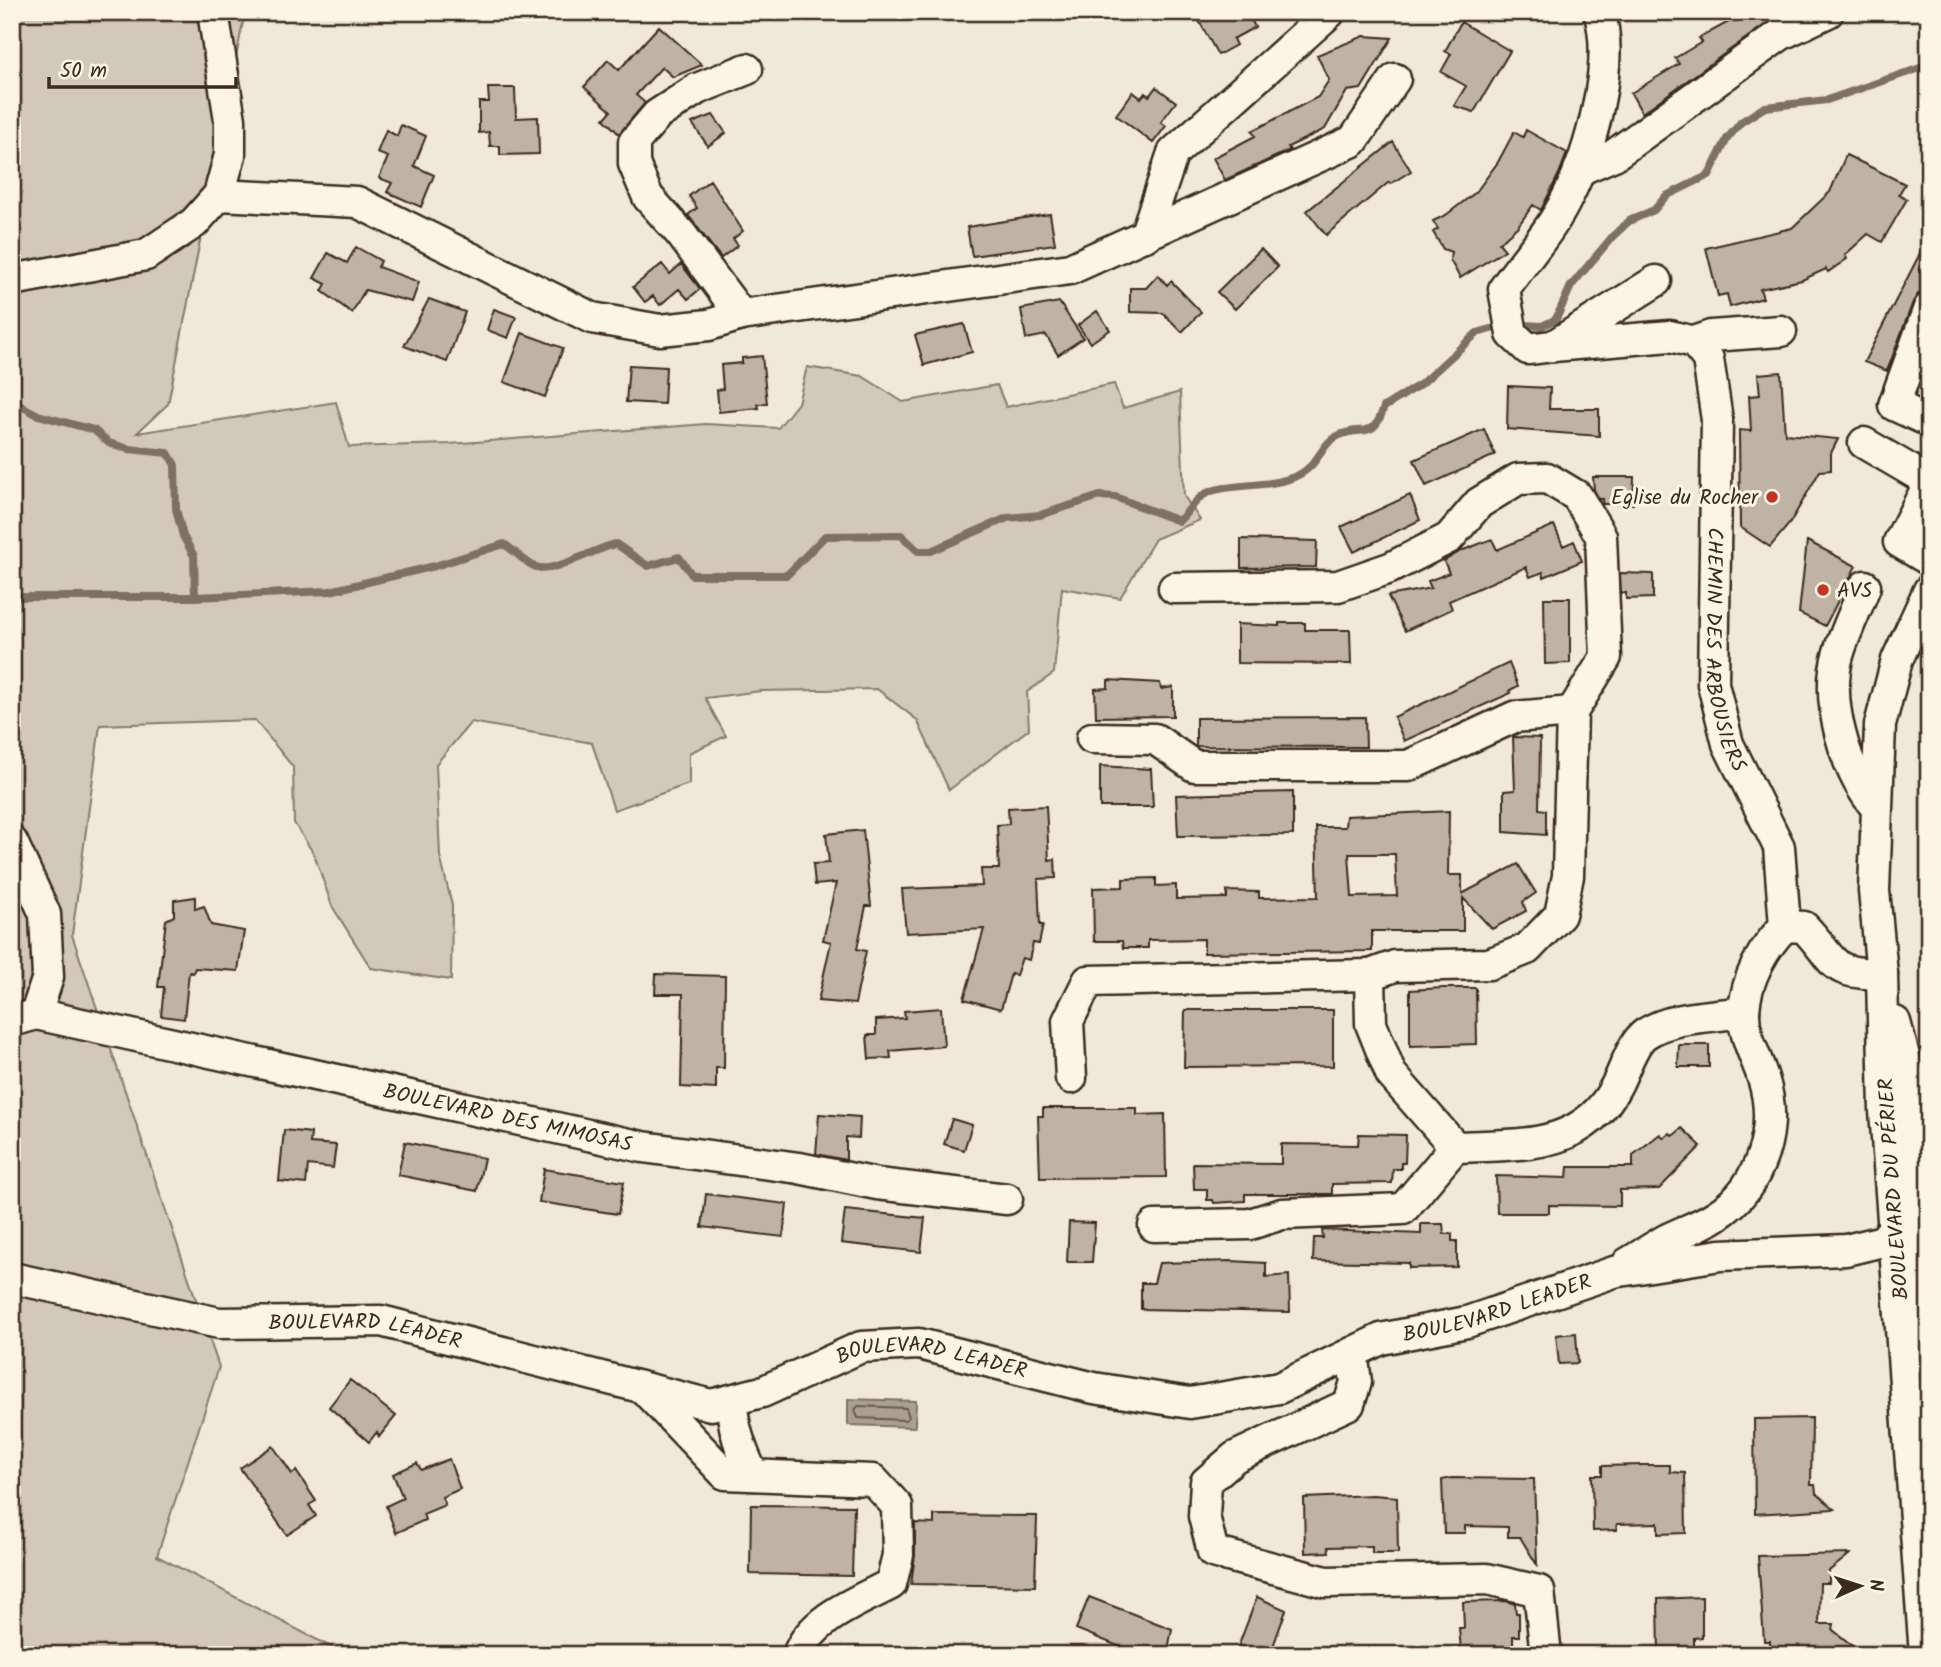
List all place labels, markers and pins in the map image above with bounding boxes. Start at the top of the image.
place label: Eglise du Rocher [1611,482,1759,515]
marker: Eglise du Rocher [1764,489,1780,505]
place label: AVS [1837,575,1872,608]
marker: AVS [1815,582,1831,598]

